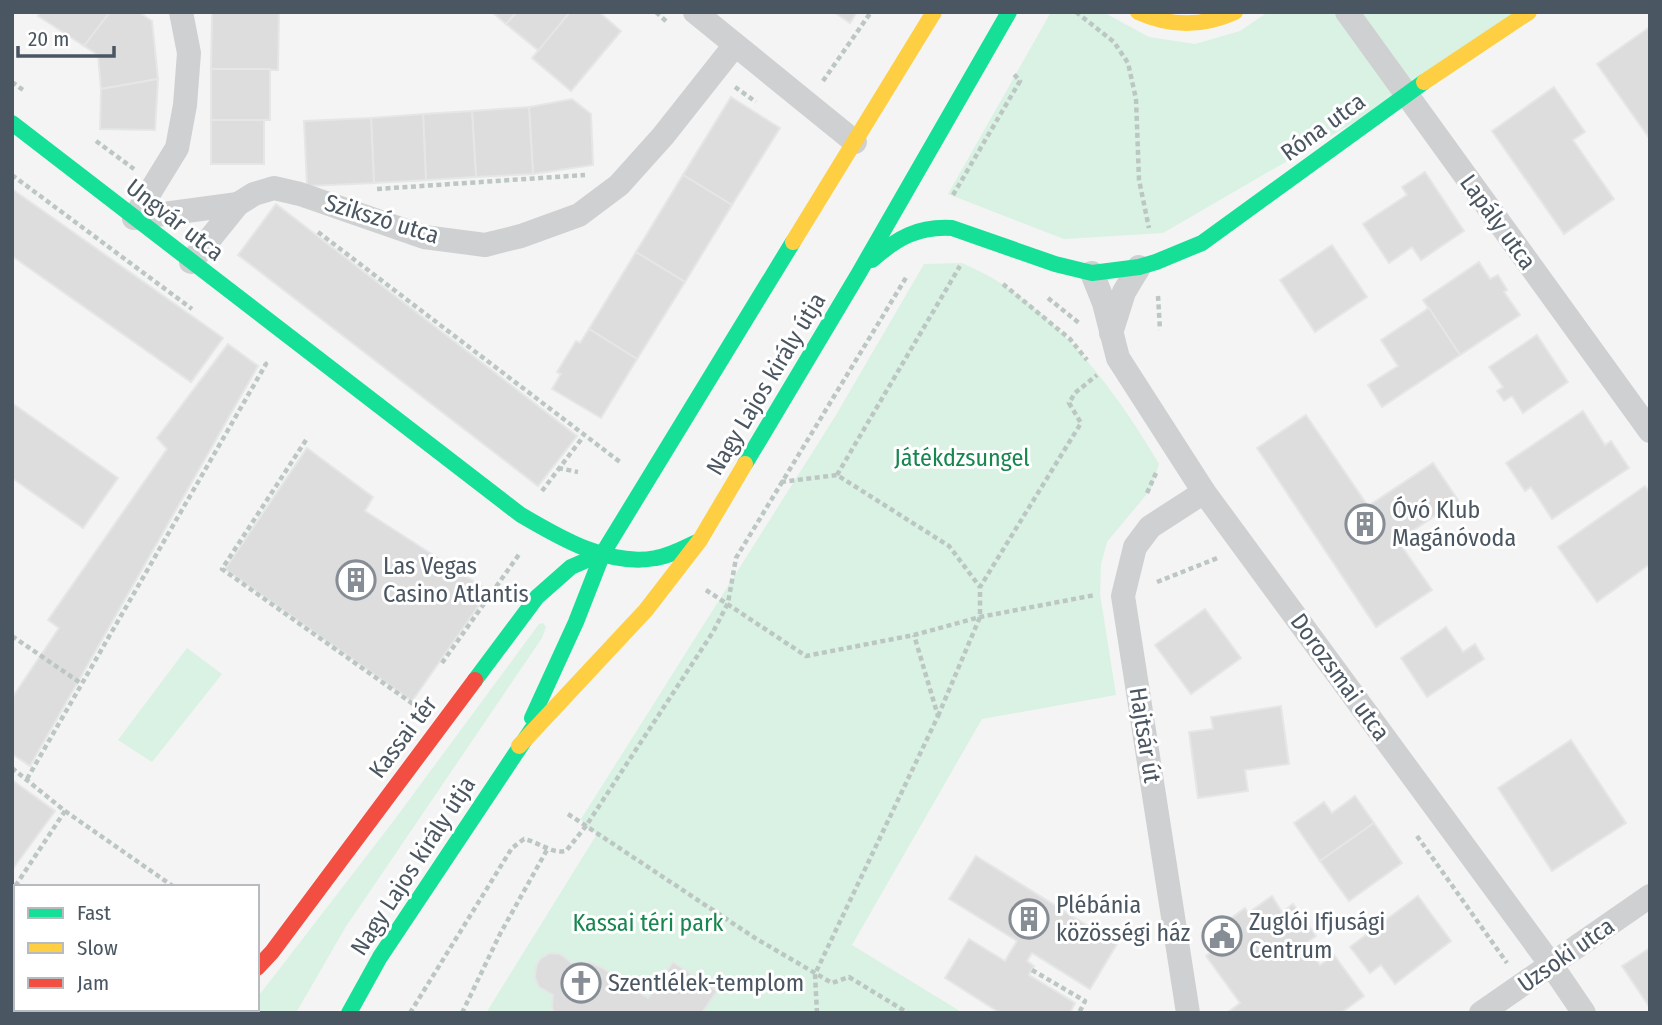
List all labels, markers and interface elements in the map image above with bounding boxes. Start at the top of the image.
scale bar [18,14,114,58]
text: 20 m [28,26,69,52]
street label: Róna utca [1275,87,1371,167]
street label: Lapály utca [1454,169,1542,275]
street label: Ungvár utca [121,173,229,267]
street label: Szikszó utca [322,188,442,250]
street label: Nagy Lajos király útja [701,288,831,480]
park label: Játékdzsungel [894,444,1030,472]
place label: Óvó Klub Magánóvoda [1392,496,1516,552]
building icon: Óvó Klub Magánóvoda [1344,503,1386,545]
place label: Las Vegas Casino Atlantis [383,552,529,608]
building icon: Las Vegas Casino Atlantis [335,559,377,601]
street label: Dorozsmai utca [1285,608,1395,746]
street label: Hajtsár út [1124,685,1166,785]
street label: Kassai tér [363,690,443,784]
street label: Nagy Lajos király útja [345,771,481,961]
legend [14,885,259,1011]
place label: Plébánia közösségi ház [1056,891,1190,947]
building icon: Plébánia közösségi ház [1008,898,1050,940]
text: Fast [77,900,111,926]
place label: Zuglói Ifjusági Centrum [1249,908,1385,964]
park label: Kassai téri park [573,909,724,937]
street label: Uzsoki utca [1513,912,1619,998]
public building icon: Zuglói Ifjusági Centrum [1201,915,1243,957]
text: Slow [77,935,118,961]
church icon: Szentlélek-templom [560,962,602,1004]
place label: Szentlélek-templom [608,969,804,997]
text: Jam [77,970,109,996]

